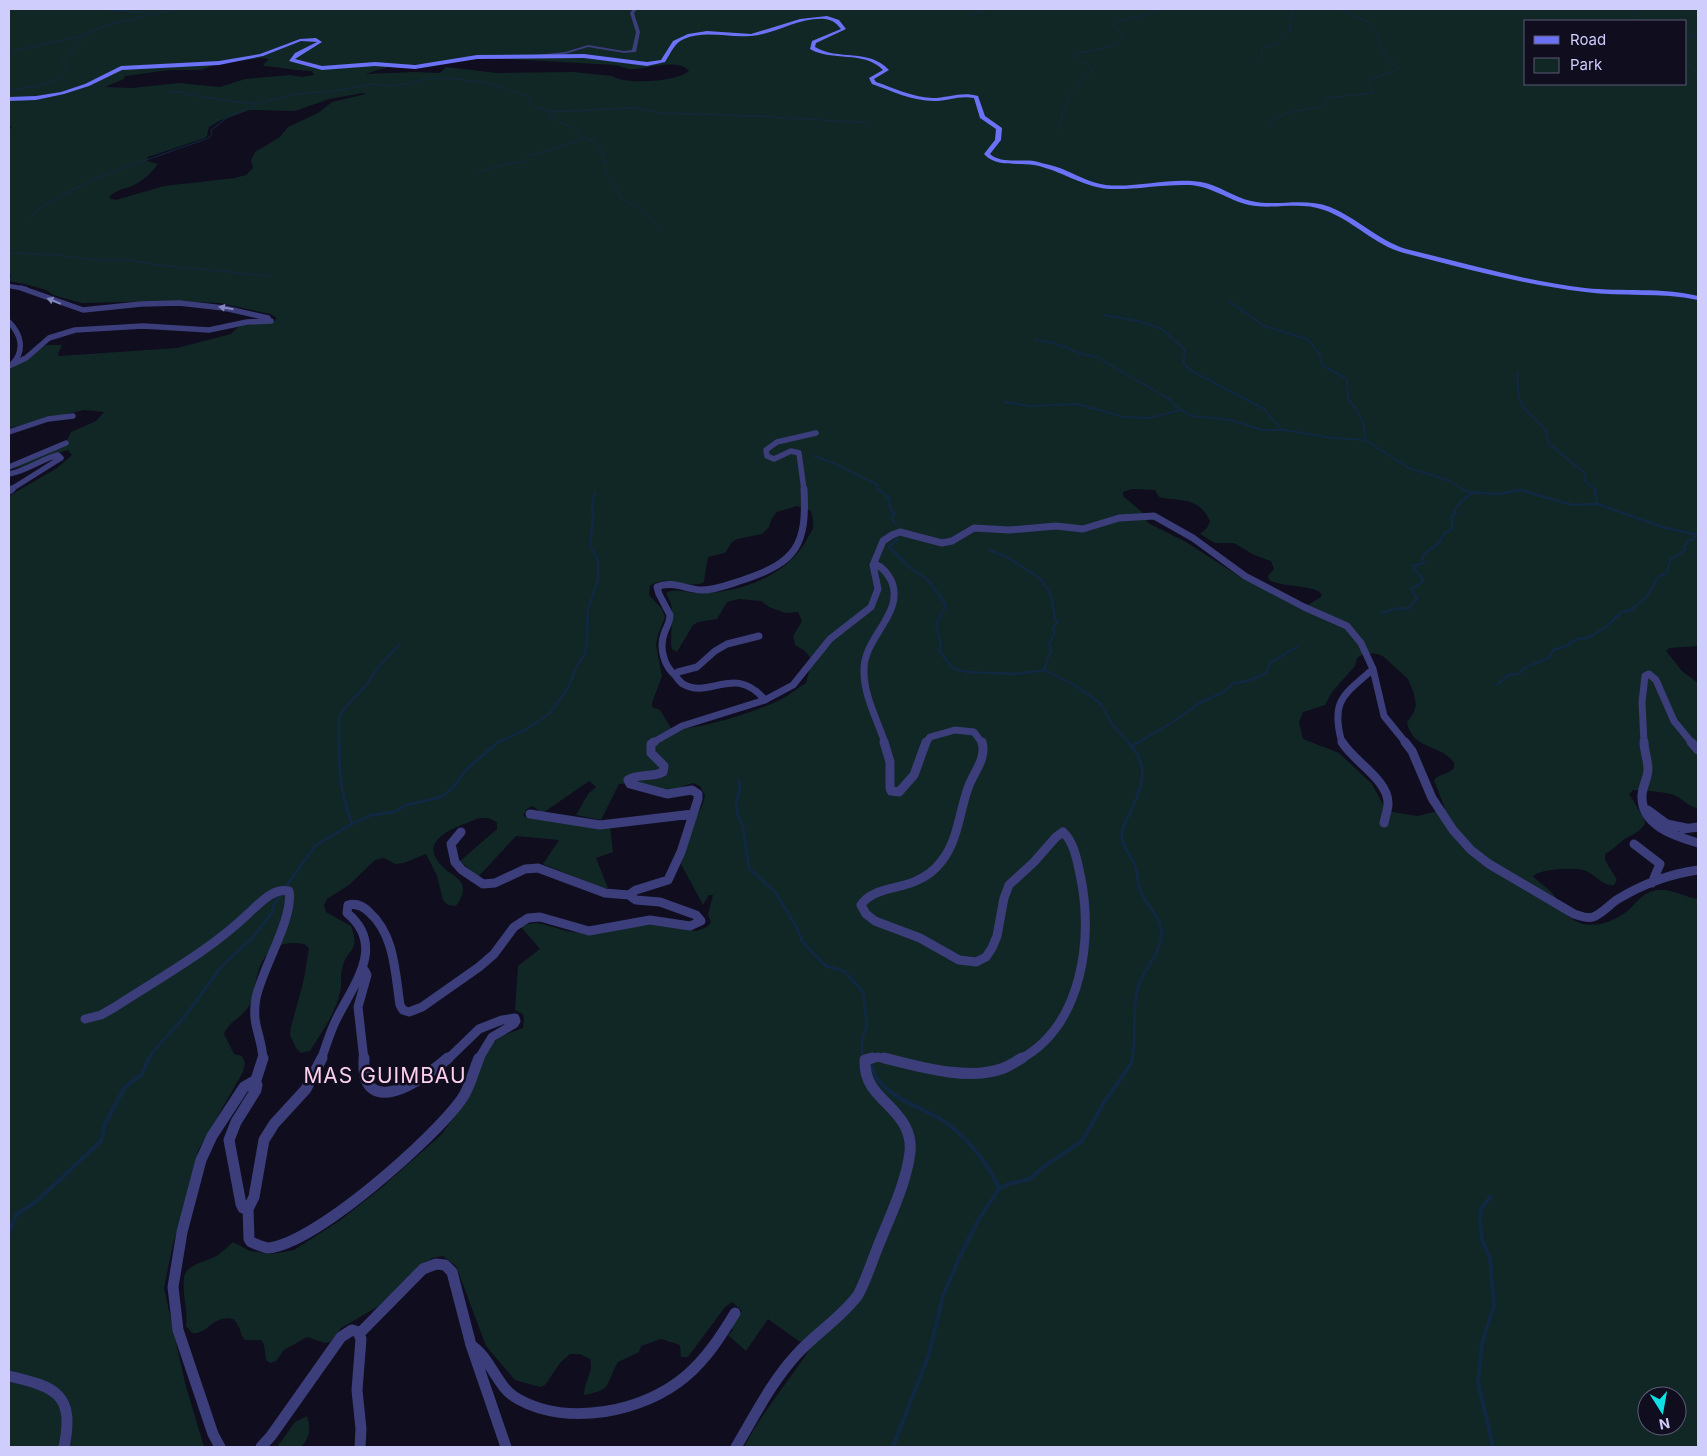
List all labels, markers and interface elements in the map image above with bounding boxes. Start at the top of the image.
legend [1524,20,1687,85]
text: Road [1570,30,1606,49]
text: Park [1570,55,1603,74]
one-way arrow [46,297,61,305]
one-way arrow [217,303,233,311]
district label: MAS GUIMBAU [303,1063,467,1088]
north arrow [1637,1386,1687,1436]
text: N [1658,1415,1671,1434]

